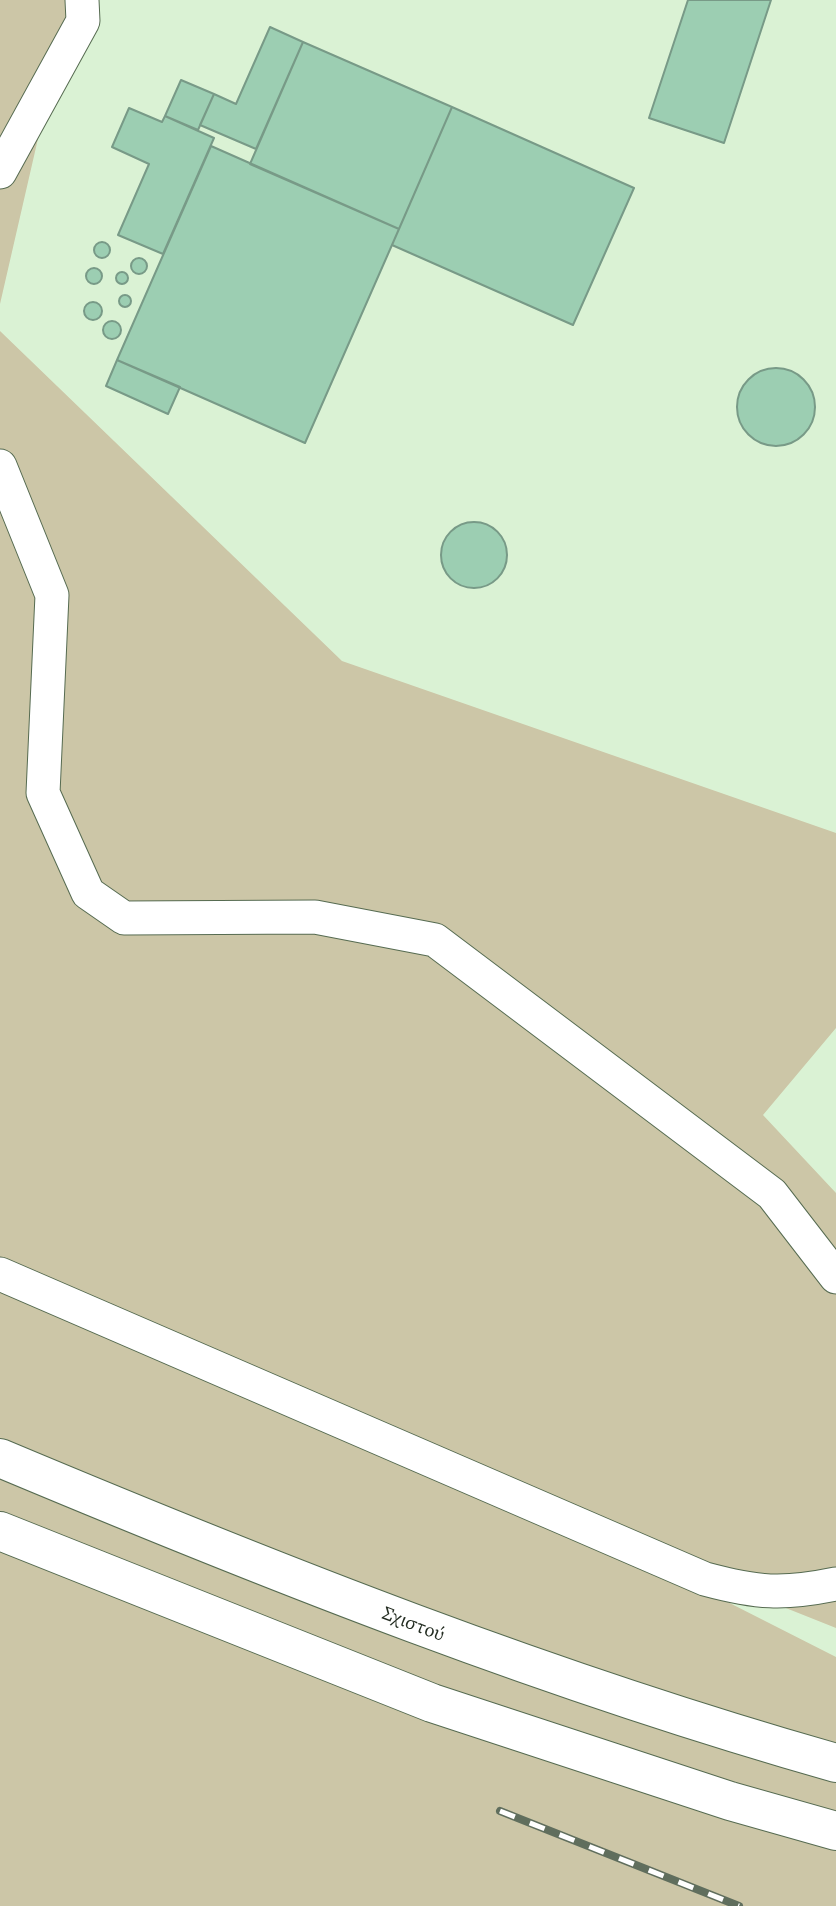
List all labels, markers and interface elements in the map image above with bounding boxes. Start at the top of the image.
street label: Σχιστού [379,1603,447,1647]

